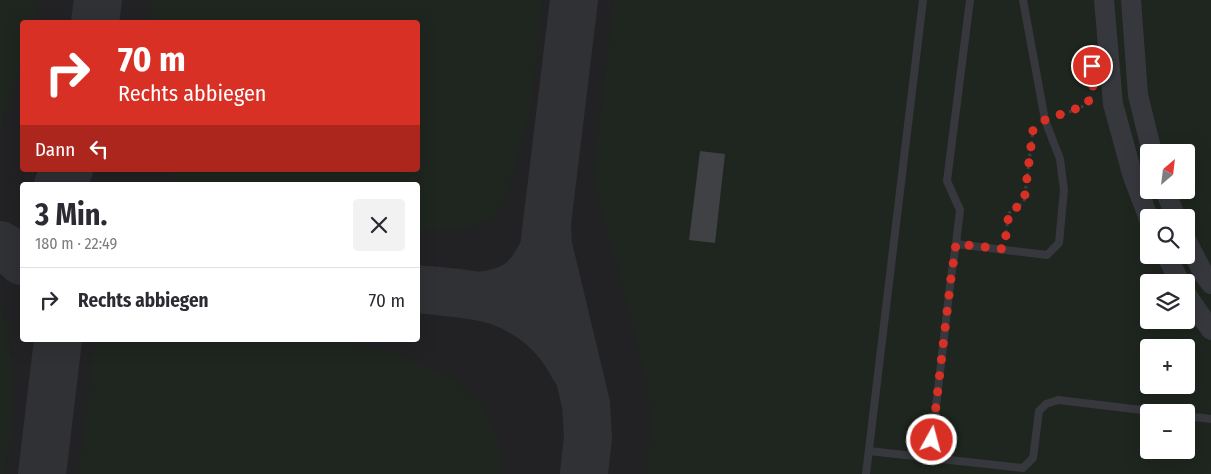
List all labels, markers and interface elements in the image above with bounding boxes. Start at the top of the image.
text: 70 m [118,38,186,80]
icon: right [35,40,100,105]
pin [1071,45,1113,87]
icon: arrive [1078,52,1106,80]
text: Rechts abbiegen [118,80,266,107]
icon: left [85,135,113,163]
text: Dann [35,138,75,161]
north arrow [1140,144,1195,199]
map controls [1140,144,1195,459]
text: 3 Min. [35,197,107,233]
button: close [353,199,405,251]
button: search [1140,209,1195,264]
text: 180 m · 22:49 [35,234,117,253]
button: layers [1140,274,1195,329]
icon: right [35,286,63,314]
text: Rechts abbiegen [78,289,208,312]
text: 70 m [369,289,405,312]
button: + [1140,339,1195,394]
button: − [1140,404,1195,459]
position arrow [905,413,957,465]

